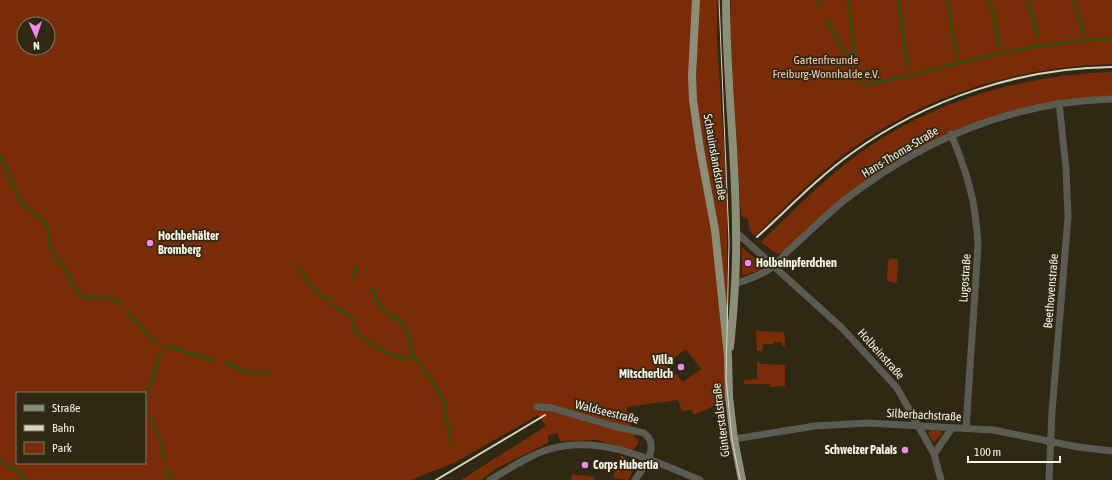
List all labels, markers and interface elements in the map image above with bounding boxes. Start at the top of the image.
north arrow [16,16,56,56]
text: N [33,40,40,52]
park label: Gartenfreunde Freiburg-Wonnhalde e.V. [772,53,880,81]
street label: Schauinslandstraße [701,113,729,201]
street label: Hans-Thoma-Straße [859,124,941,180]
place label: Hochbehälter Bromberg [158,229,219,257]
marker: Hochbehälter Bromberg [145,238,155,248]
street label: Lugostraße [956,253,974,303]
street label: Beethovenstraße [1041,253,1061,329]
place label: Holbeinpferdchen [756,256,837,270]
marker: Holbeinpferdchen [743,258,753,268]
street label: Holbeinstraße [855,326,907,382]
place label: Villa Mitscherlich [619,353,673,381]
marker: Villa Mitscherlich [676,362,686,372]
street label: Günterstalstraße [710,382,732,458]
legend [16,392,146,464]
street label: Waldseestraße [574,397,640,427]
text: Straße [52,401,80,415]
street label: Silberbachstraße [886,406,962,424]
text: Bahn [52,421,75,435]
scale bar [968,438,1060,464]
text: Park [52,441,73,455]
place label: Schweizer Palais [825,443,898,457]
marker: Schweizer Palais [900,445,910,455]
text: 100 m [974,445,1001,459]
place label: Corps Hubertia [593,458,659,472]
marker: Corps Hubertia [580,460,590,470]

